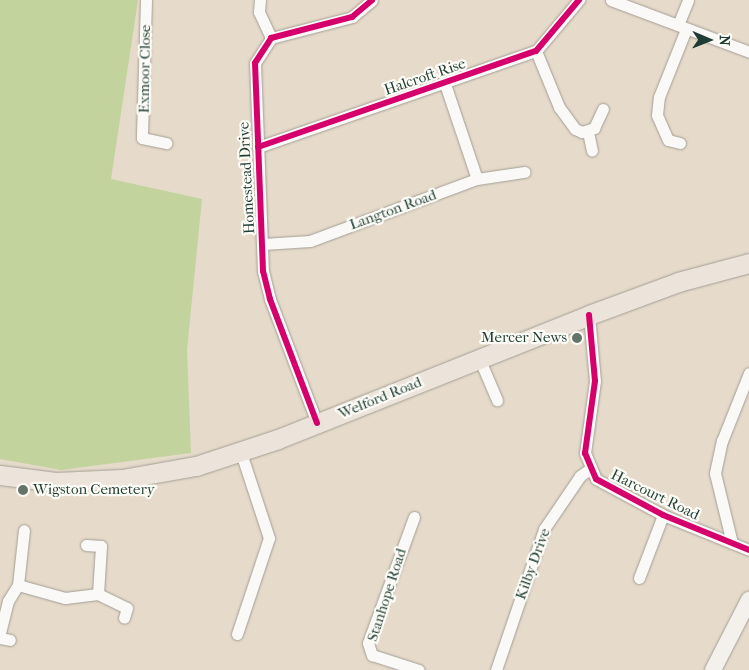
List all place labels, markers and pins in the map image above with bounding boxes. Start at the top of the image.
place label: Mercer News [481,329,567,347]
marker: Mercer News [571,332,583,344]
place label: Wigston Cemetery [33,481,155,499]
marker: Wigston Cemetery [17,484,29,496]

